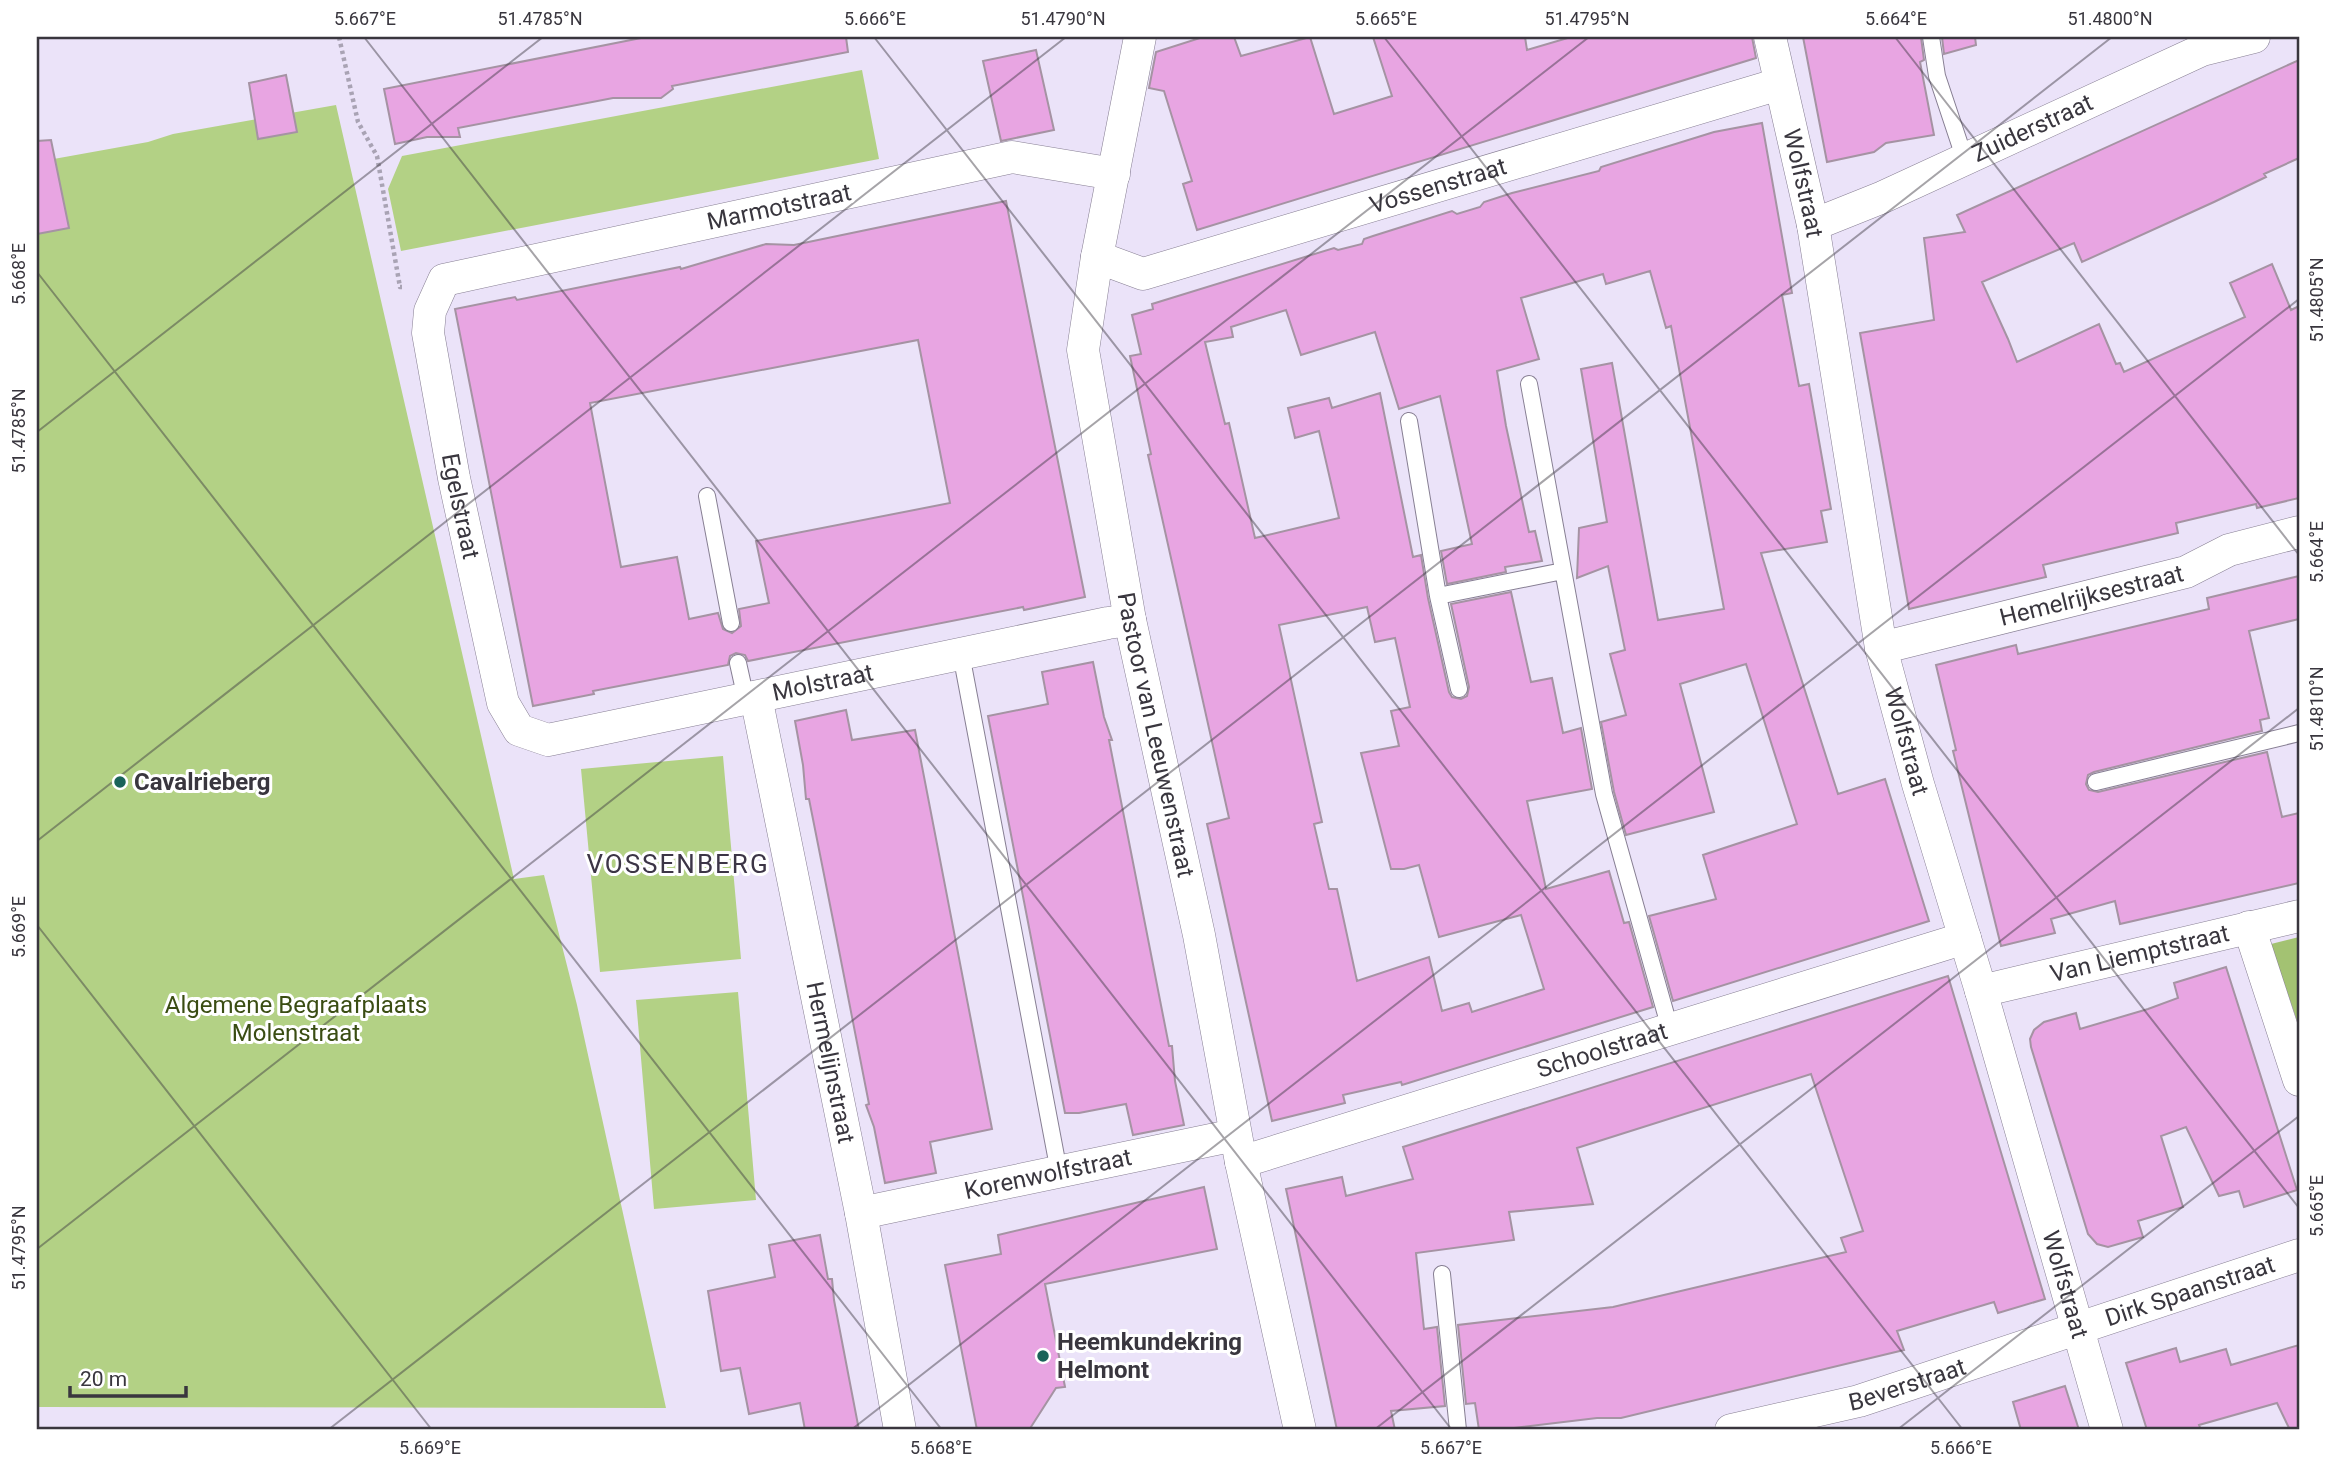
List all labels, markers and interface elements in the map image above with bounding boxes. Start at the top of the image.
text: 5.667°E [334,8,396,29]
text: 51.4785°N [497,8,583,29]
text: 5.666°E [844,8,906,29]
text: 51.4790°N [1020,8,1106,29]
text: 5.665°E [1355,8,1417,29]
text: 51.4795°N [1544,8,1630,29]
text: 5.664°E [1865,8,1927,29]
text: 51.4800°N [2067,8,2153,29]
street label: Zuiderstraat [1968,88,2097,168]
street label: Wolfstraat [1777,126,1829,240]
street label: Vossenstraat [1366,152,1510,219]
street label: Marmotstraat [704,178,854,236]
text: 5.668°E [8,243,29,305]
text: 51.4805°N [2306,257,2327,343]
text: 51.4785°N [8,388,29,474]
street label: Egelstraat [436,451,485,562]
text: 5.664°E [2306,521,2327,583]
street label: Hemelrijksestraat [1997,559,2186,632]
street label: Pastoor van Leeuwenstraat [1111,590,1200,880]
street label: Molstraat [770,658,876,707]
text: 51.4810°N [2306,666,2327,752]
street label: Wolfstraat [1878,684,1935,799]
place label: Cavalrieberg [134,768,270,796]
marker: Cavalrieberg [112,774,128,790]
district label: VOSSENBERG [586,849,770,879]
text: 5.669°E [8,896,29,958]
street label: Van Liemptstraat [2047,919,2232,988]
street label: Hermelijnstraat [800,979,861,1146]
park label: Algemene Begraafplaats Molenstraat [165,991,427,1047]
street label: Schoolstraat [1533,1017,1671,1084]
street label: Korenwolfstraat [962,1143,1134,1205]
text: 5.665°E [2306,1175,2327,1237]
text: 51.4795°N [8,1205,29,1291]
street label: Wolfstraat [2037,1227,2094,1342]
street label: Dirk Spaanstraat [2102,1250,2278,1332]
place label: Heemkundekring Helmont [1057,1328,1242,1384]
marker: Heemkundekring Helmont [1035,1348,1051,1364]
street label: Beverstraat [1846,1353,1970,1417]
scale bar [70,1355,186,1399]
text: 20 m [80,1367,127,1391]
text: 5.669°E [399,1437,461,1458]
text: 5.668°E [910,1437,972,1458]
text: 5.667°E [1420,1437,1482,1458]
text: 5.666°E [1930,1437,1992,1458]

